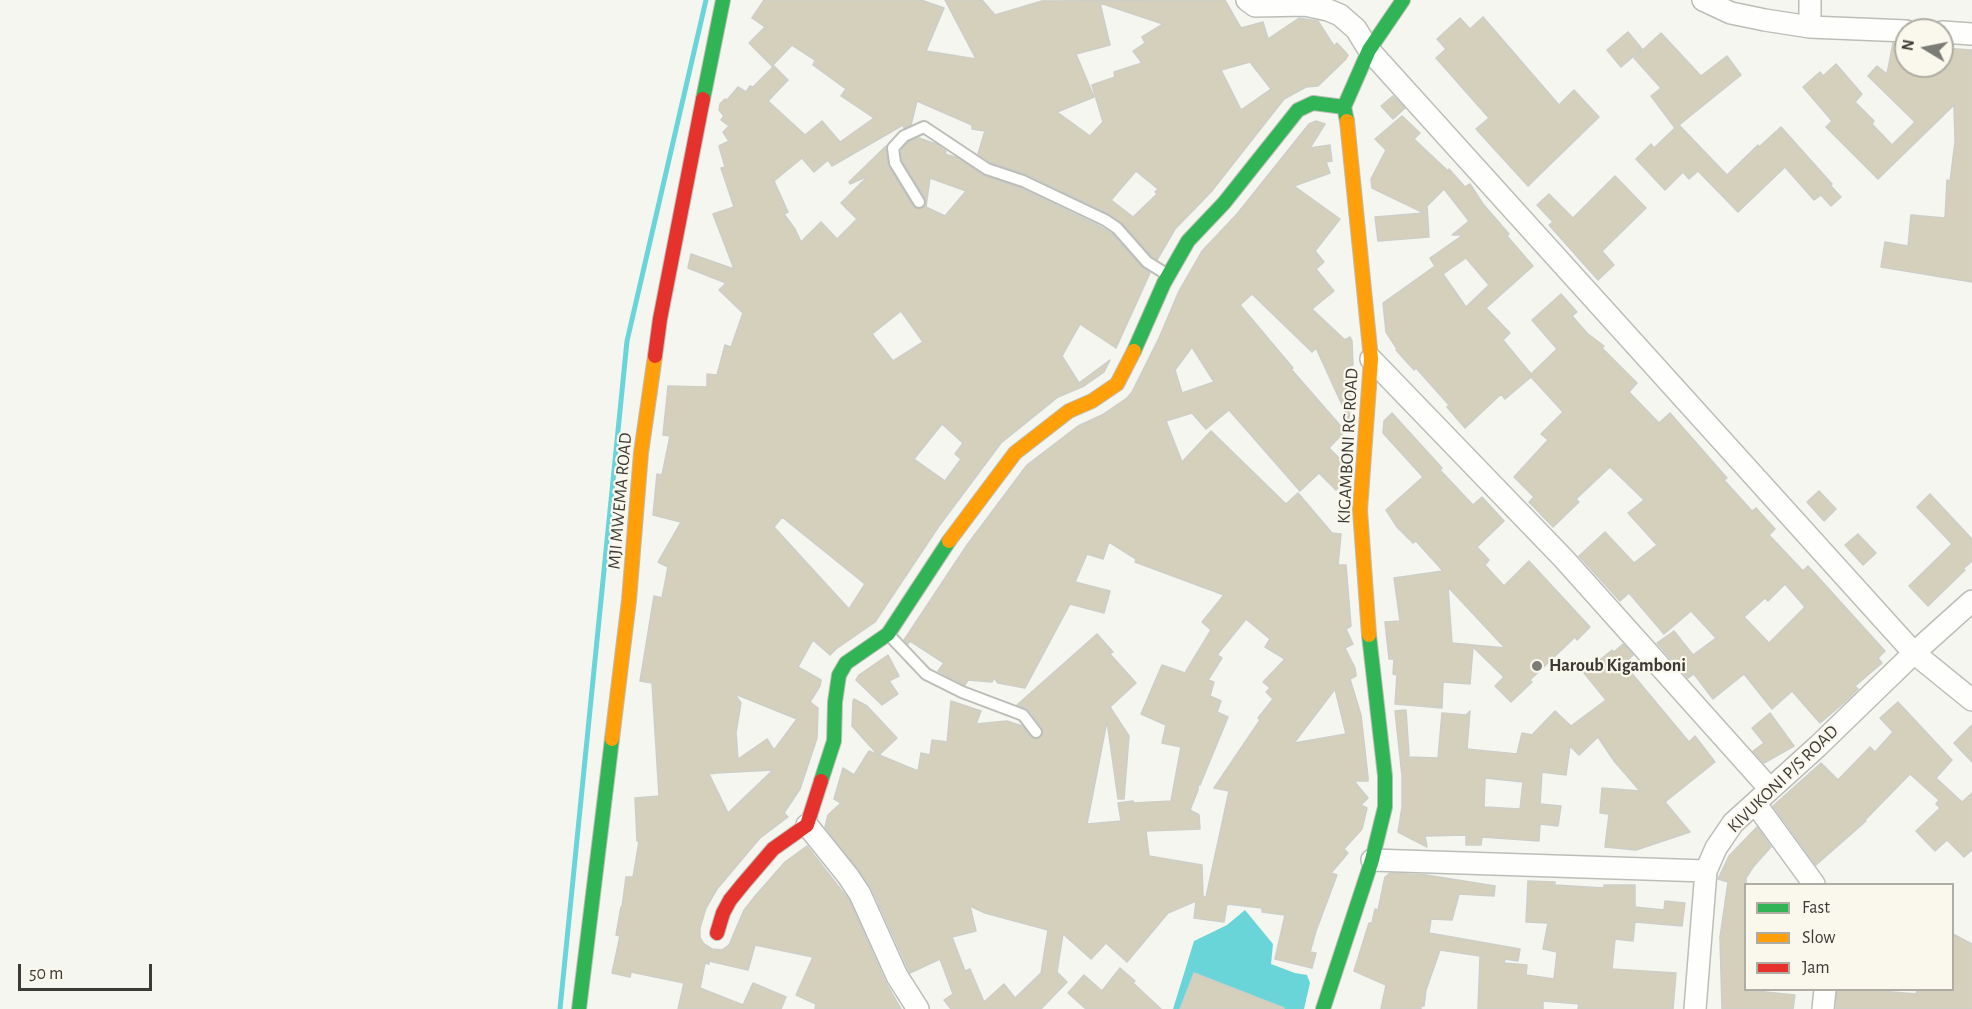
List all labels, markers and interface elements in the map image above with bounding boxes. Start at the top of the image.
north arrow [1894,18,1954,78]
text: N [1899,38,1917,52]
street label: KIGAMBONI RC ROAD [1333,367,1363,525]
street label: MJI MWEMA ROAD [603,432,637,570]
place label: Haroub Kigamboni [1549,655,1686,677]
marker: Haroub Kigamboni [1530,659,1544,673]
street label: KIVUKONI P/S ROAD [1723,721,1843,837]
legend [1744,883,1954,991]
text: Fast [1802,899,1830,917]
text: Slow [1802,929,1835,947]
scale bar [21,952,154,990]
text: Jam [1802,959,1830,977]
text: 50 m [29,965,63,983]

